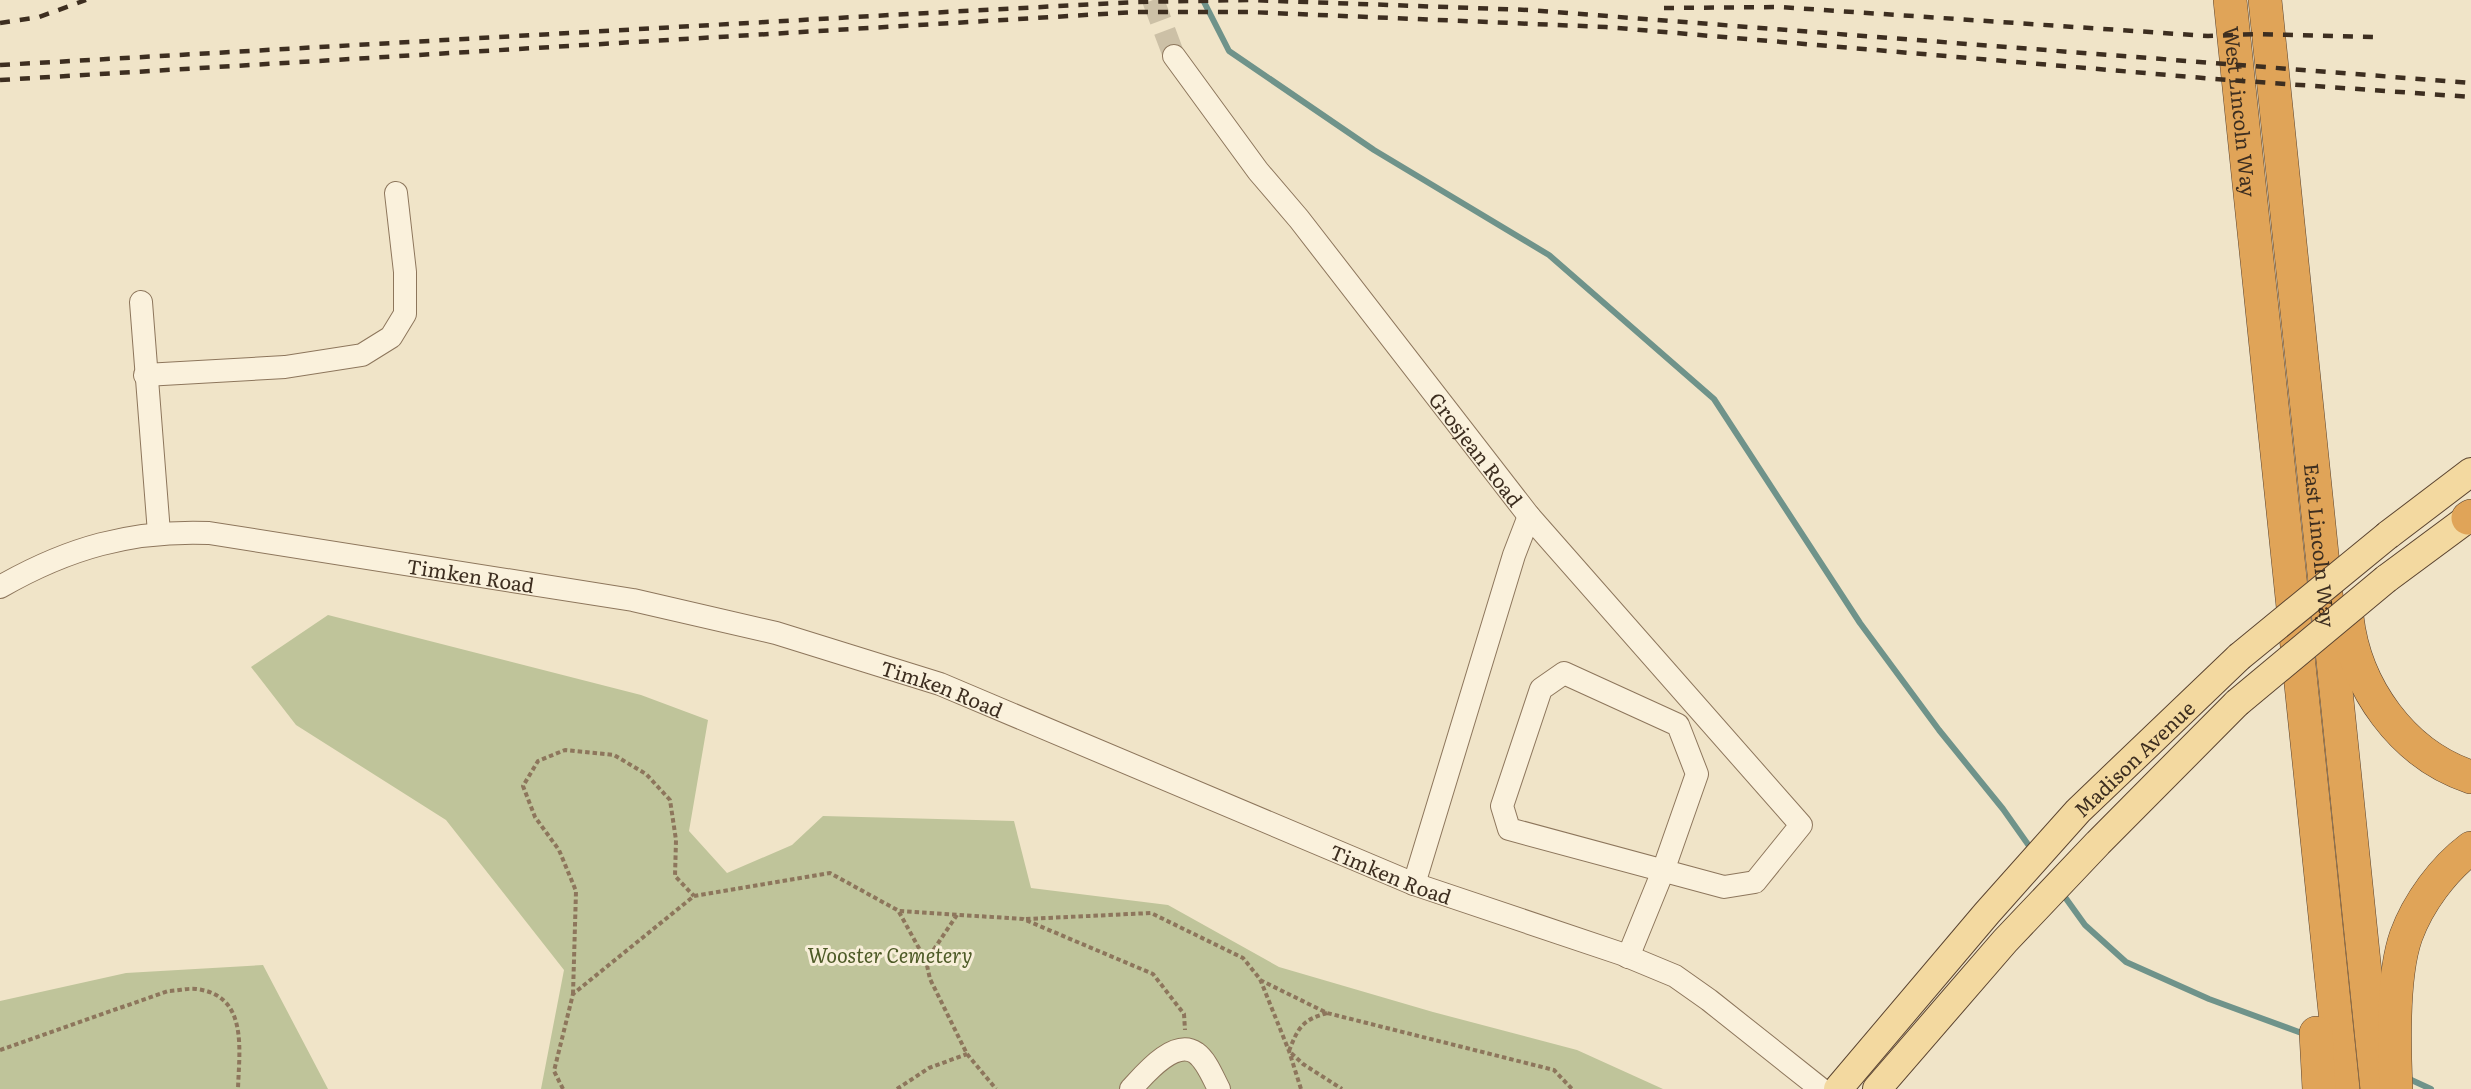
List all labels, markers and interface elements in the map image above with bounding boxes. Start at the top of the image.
street label: West Lincoln Way [2218,25,2265,199]
street label: Grosjean Road [1423,385,1531,512]
street label: East Lincoln Way [2298,462,2344,629]
street label: Timken Road [405,550,537,599]
street label: Timken Road [877,652,1008,724]
street label: Madison Avenue [2066,693,2201,823]
street label: Timken Road [1326,835,1456,911]
park label: Wooster Cemetery [808,939,972,969]

